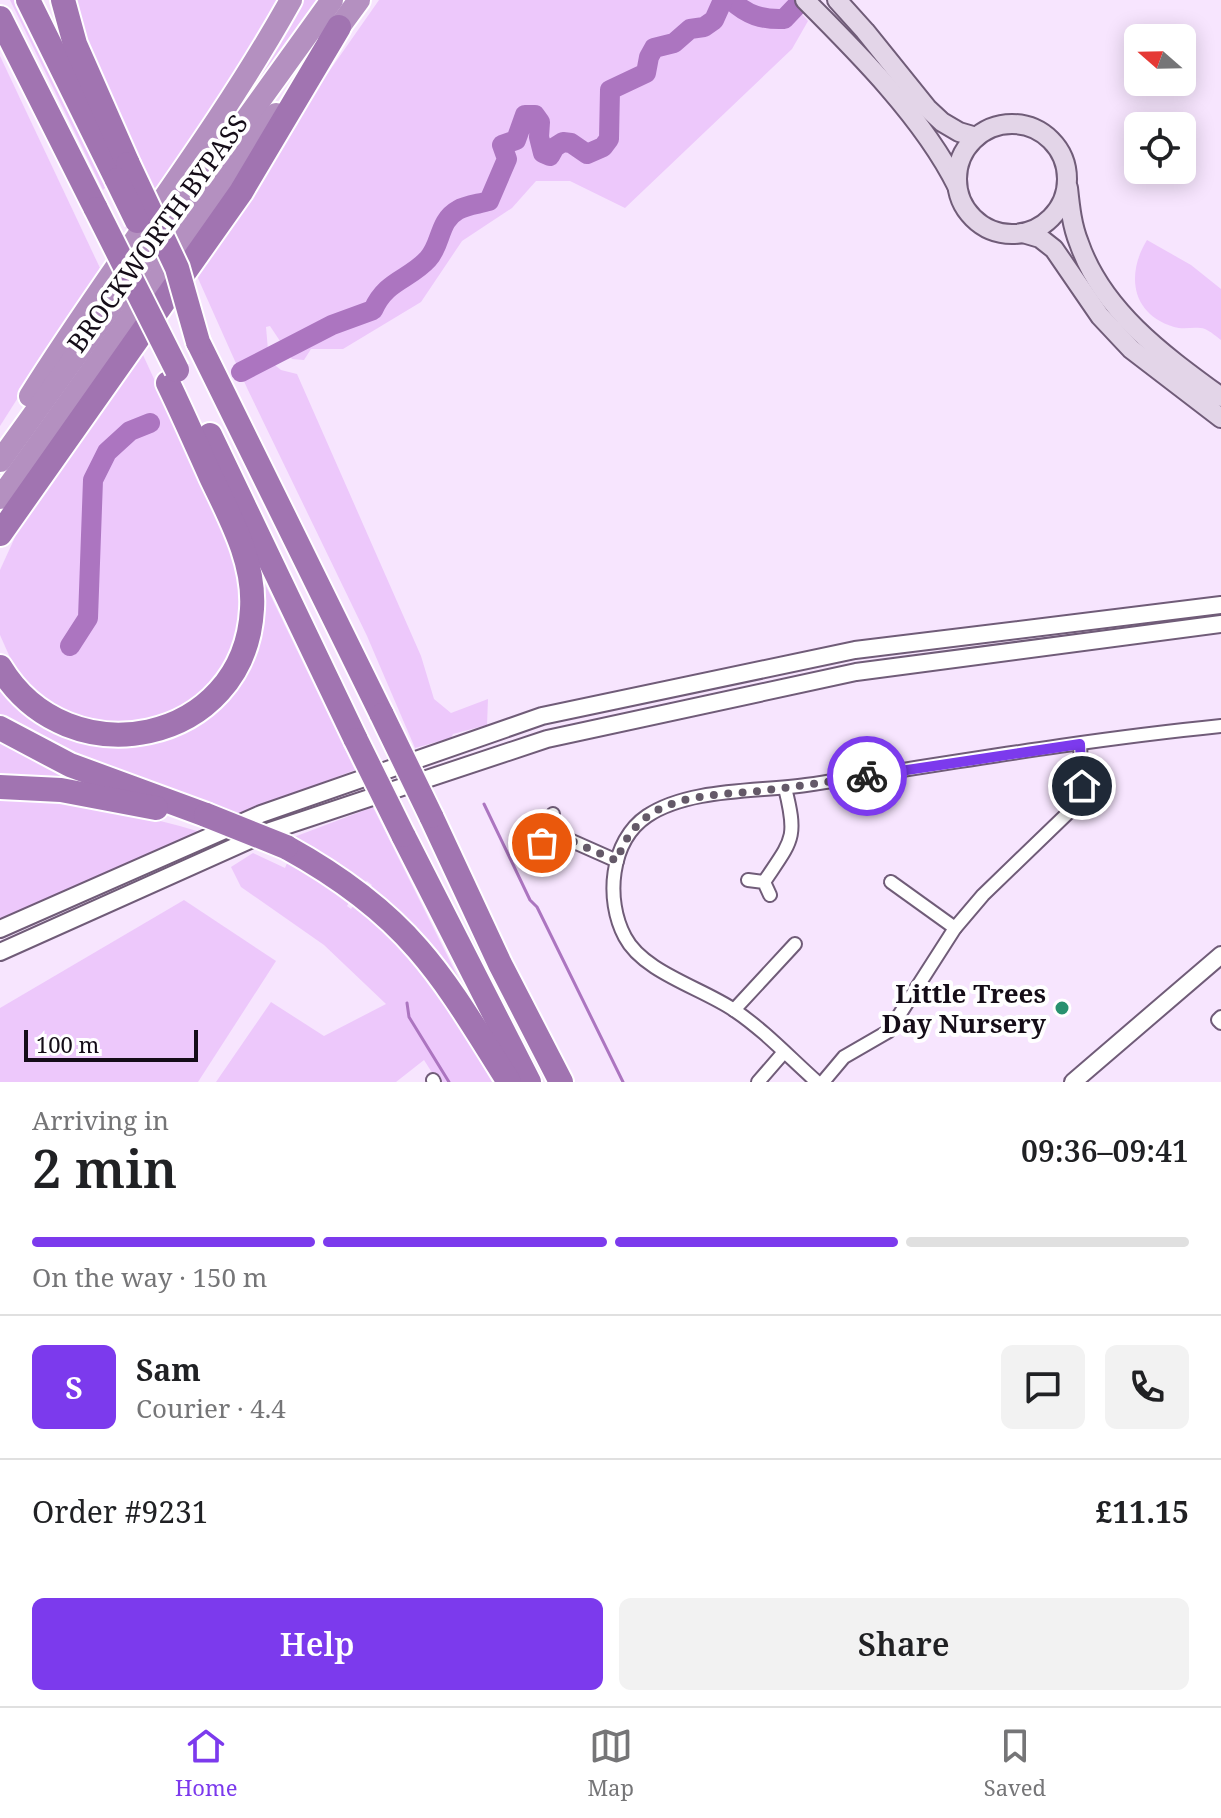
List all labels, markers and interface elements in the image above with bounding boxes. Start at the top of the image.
north arrow [1124,24,1196,96]
map controls [1124,24,1196,184]
street label: BROCKWORTH BYPASS [58,107,256,359]
button: locate [1124,112,1196,184]
courier [827,736,907,816]
pin [1048,752,1116,820]
icon: bike [845,754,889,798]
icon: home [1060,764,1104,808]
pin [508,809,576,877]
icon: bag [520,821,564,865]
place label: Little Trees Day Nursery [882,975,1047,1041]
marker: Little Trees Day Nursery [1053,999,1071,1017]
scale bar [24,1026,198,1062]
text: 100 m [36,1029,99,1059]
text: Arriving in [32,1102,169,1138]
text: 09:36–09:41 [1021,1130,1189,1171]
text: 2 min [32,1132,177,1203]
text: On the way · 150 m [32,1259,267,1295]
button: chat [1001,1345,1085,1429]
button: phone [1105,1345,1189,1429]
text: Sam [136,1349,201,1390]
text: S [65,1367,83,1408]
text: Courier · 4.4 [136,1390,286,1426]
text: Order #9231 [32,1491,209,1532]
text: £11.15 [1096,1491,1189,1532]
button: Help [32,1598,603,1690]
button: Share [619,1598,1189,1690]
tab: Home [175,1724,238,1802]
tab: Map [587,1724,634,1802]
tab: Saved [984,1724,1046,1802]

